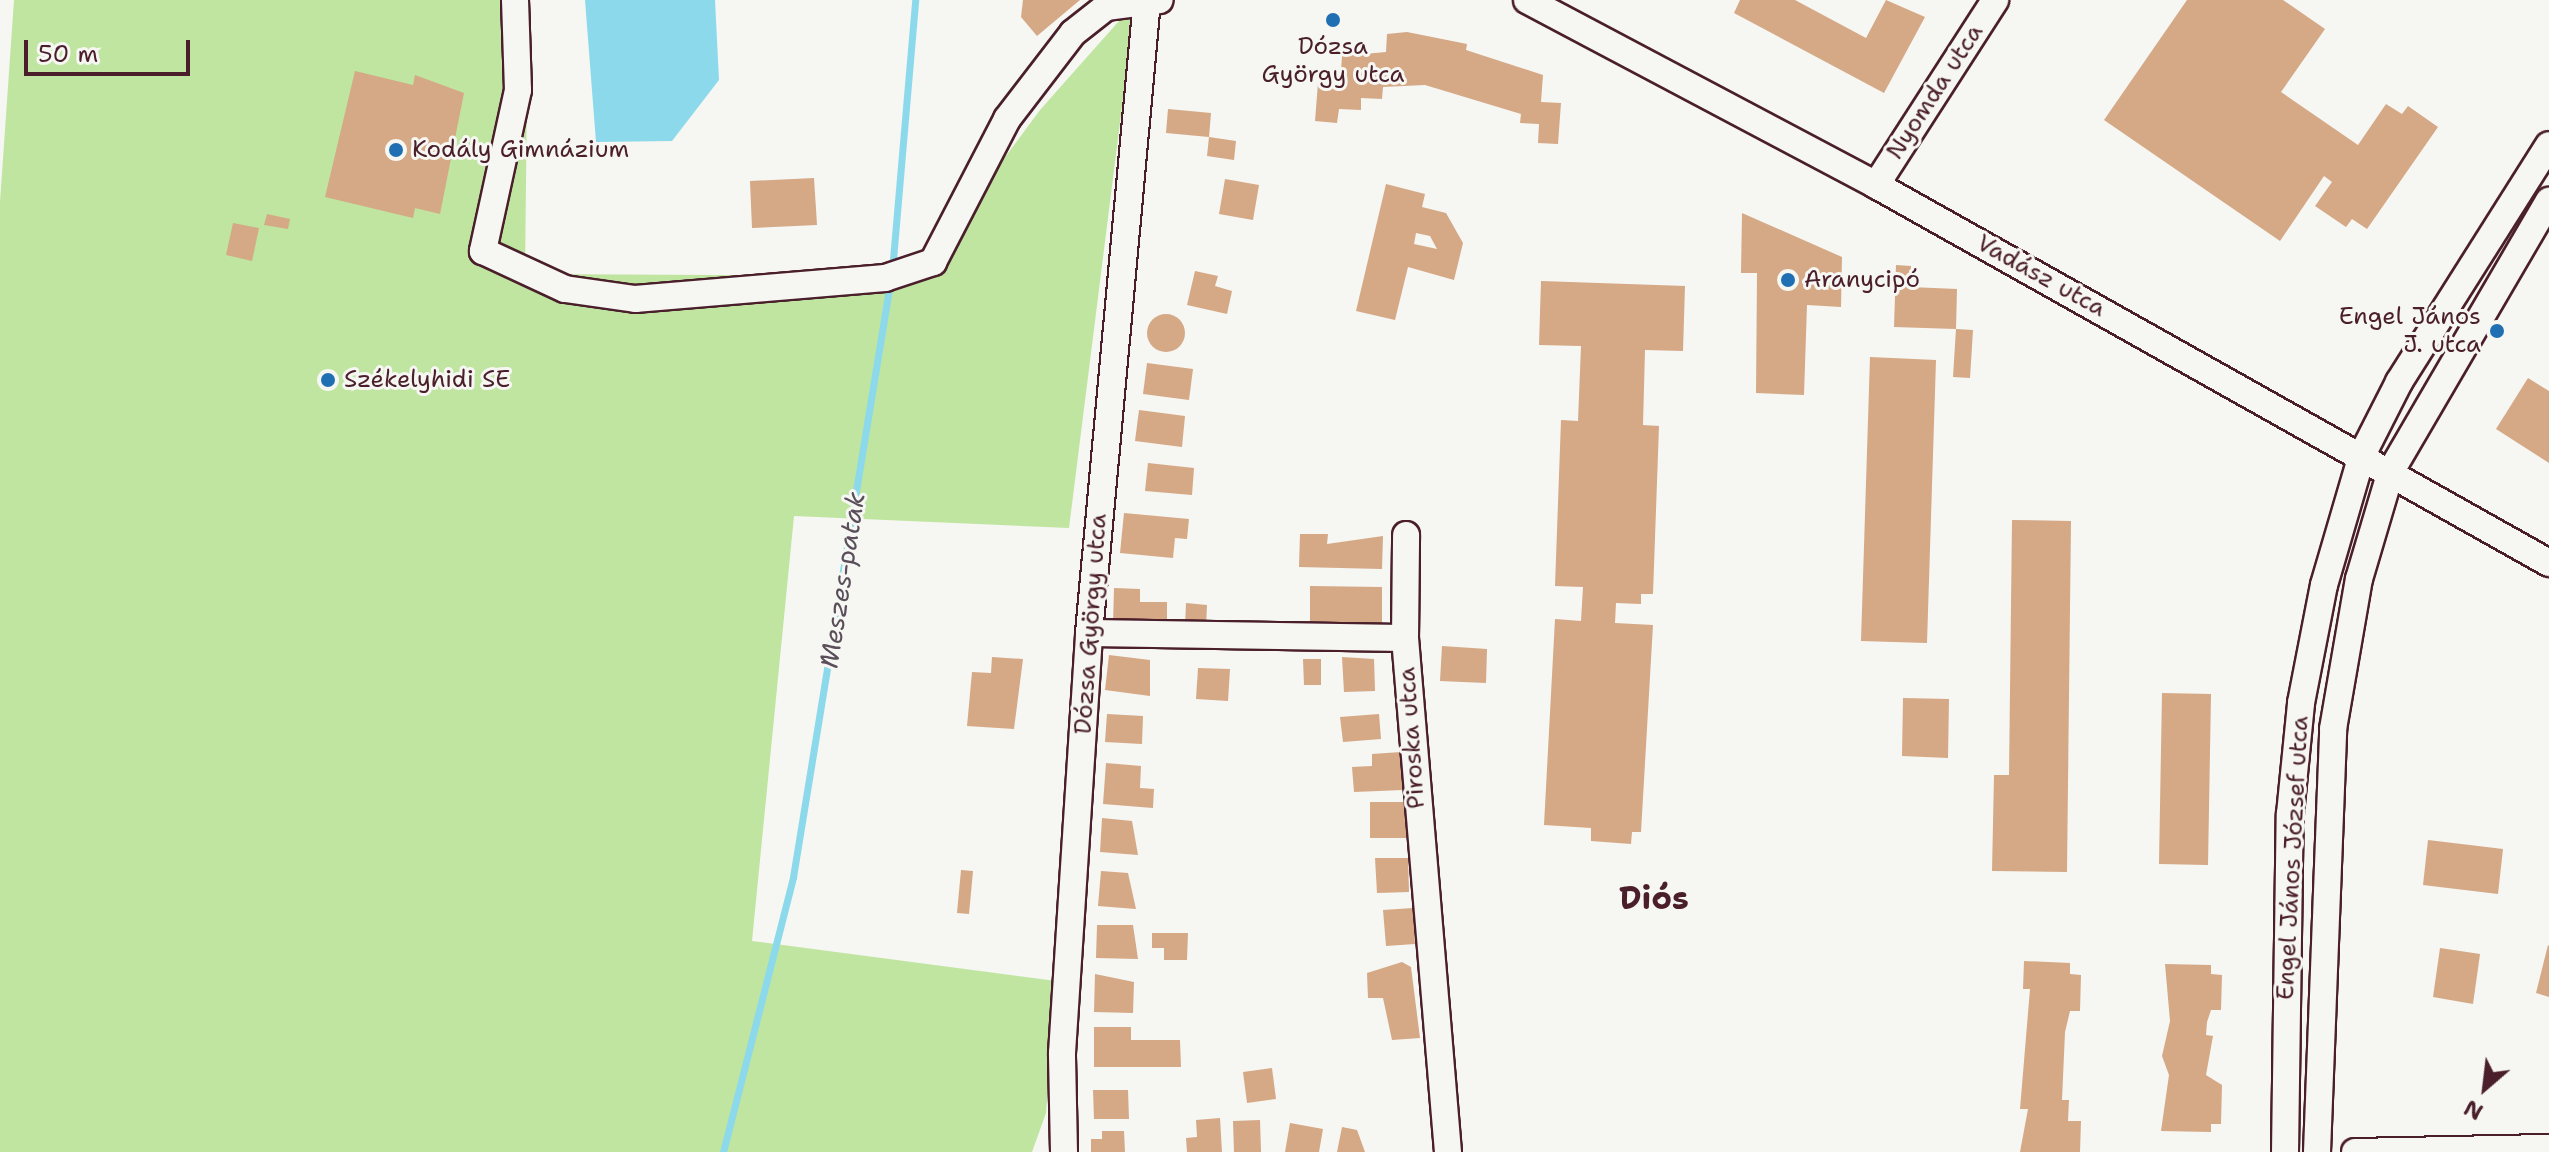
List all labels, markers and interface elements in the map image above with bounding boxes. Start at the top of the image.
marker: Dózsa György utca [1324,11,1342,29]
street label: Nyomda utca [1881,19,1989,165]
scale bar [28,24,194,74]
place label: Dózsa György utca [1261,33,1405,89]
text: 50 m [38,38,98,70]
place label: Kodály Gimnázium [412,136,629,164]
marker: Kodály Gimnázium [387,141,405,159]
street label: Vadász utca [1971,229,2111,323]
place label: Aranycipó [1804,266,1920,294]
marker: Aranycipó [1779,271,1797,289]
place label: Engel János J. utca [2339,303,2481,359]
marker: Engel János J. utca [2488,322,2506,340]
place label: Székelyhidi SE [344,366,510,394]
marker: Székelyhidi SE [319,371,337,389]
water label: Meszes-patak [813,490,871,670]
street label: Dózsa György utca [1069,513,1113,735]
street label: Piroska utca [1393,666,1431,810]
street label: Engel János József utca [2271,715,2315,1001]
district label: Diós [1619,879,1689,917]
north arrow [2445,1048,2525,1128]
text: N [2459,1093,2488,1127]

